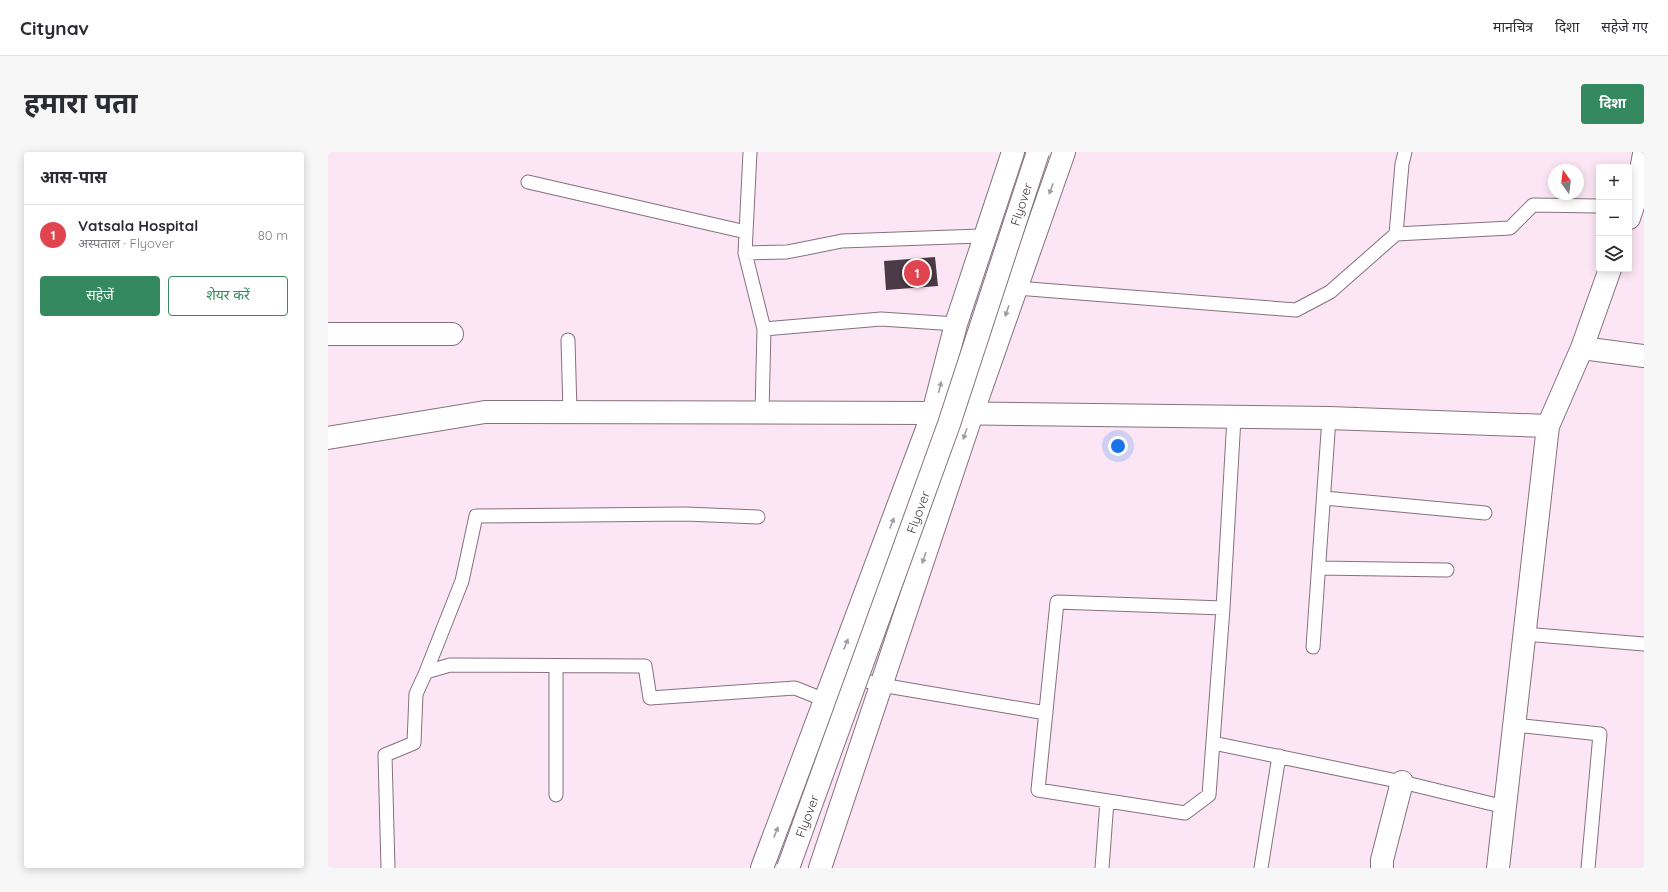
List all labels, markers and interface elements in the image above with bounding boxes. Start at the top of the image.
text: Citynav [20,16,89,40]
text: मानचित्र [1493,18,1533,36]
text: दिशा [1555,18,1579,36]
text: सहेजे गए [1601,18,1648,36]
button: दिशा [1581,84,1644,124]
text: हमारा पता [24,85,138,120]
north arrow [1548,164,1584,200]
map controls [1596,164,1632,272]
button: + [1596,164,1632,200]
text: आस-पास [40,166,107,187]
street label: Flyover [1007,180,1035,228]
one-way arrow [1047,183,1053,195]
button: − [1596,200,1632,236]
text: Vatsala Hospital [78,216,198,235]
text: 1 [50,227,56,243]
text: 80 m [258,227,288,243]
text: अस्पताल · Flyover [78,235,174,251]
button: layers [1596,236,1632,272]
pin: 1 [904,258,930,288]
button: सहेजें [40,276,160,316]
button: शेयर करें [168,276,288,316]
one-way arrow [1004,306,1010,318]
one-way arrow [937,381,943,393]
one-way arrow [962,429,968,441]
your location [1108,436,1128,456]
street label: Flyover [903,488,933,536]
one-way arrow [889,516,895,528]
one-way arrow [921,552,927,564]
one-way arrow [844,638,850,650]
street label: Flyover [792,792,822,840]
one-way arrow [773,825,779,837]

